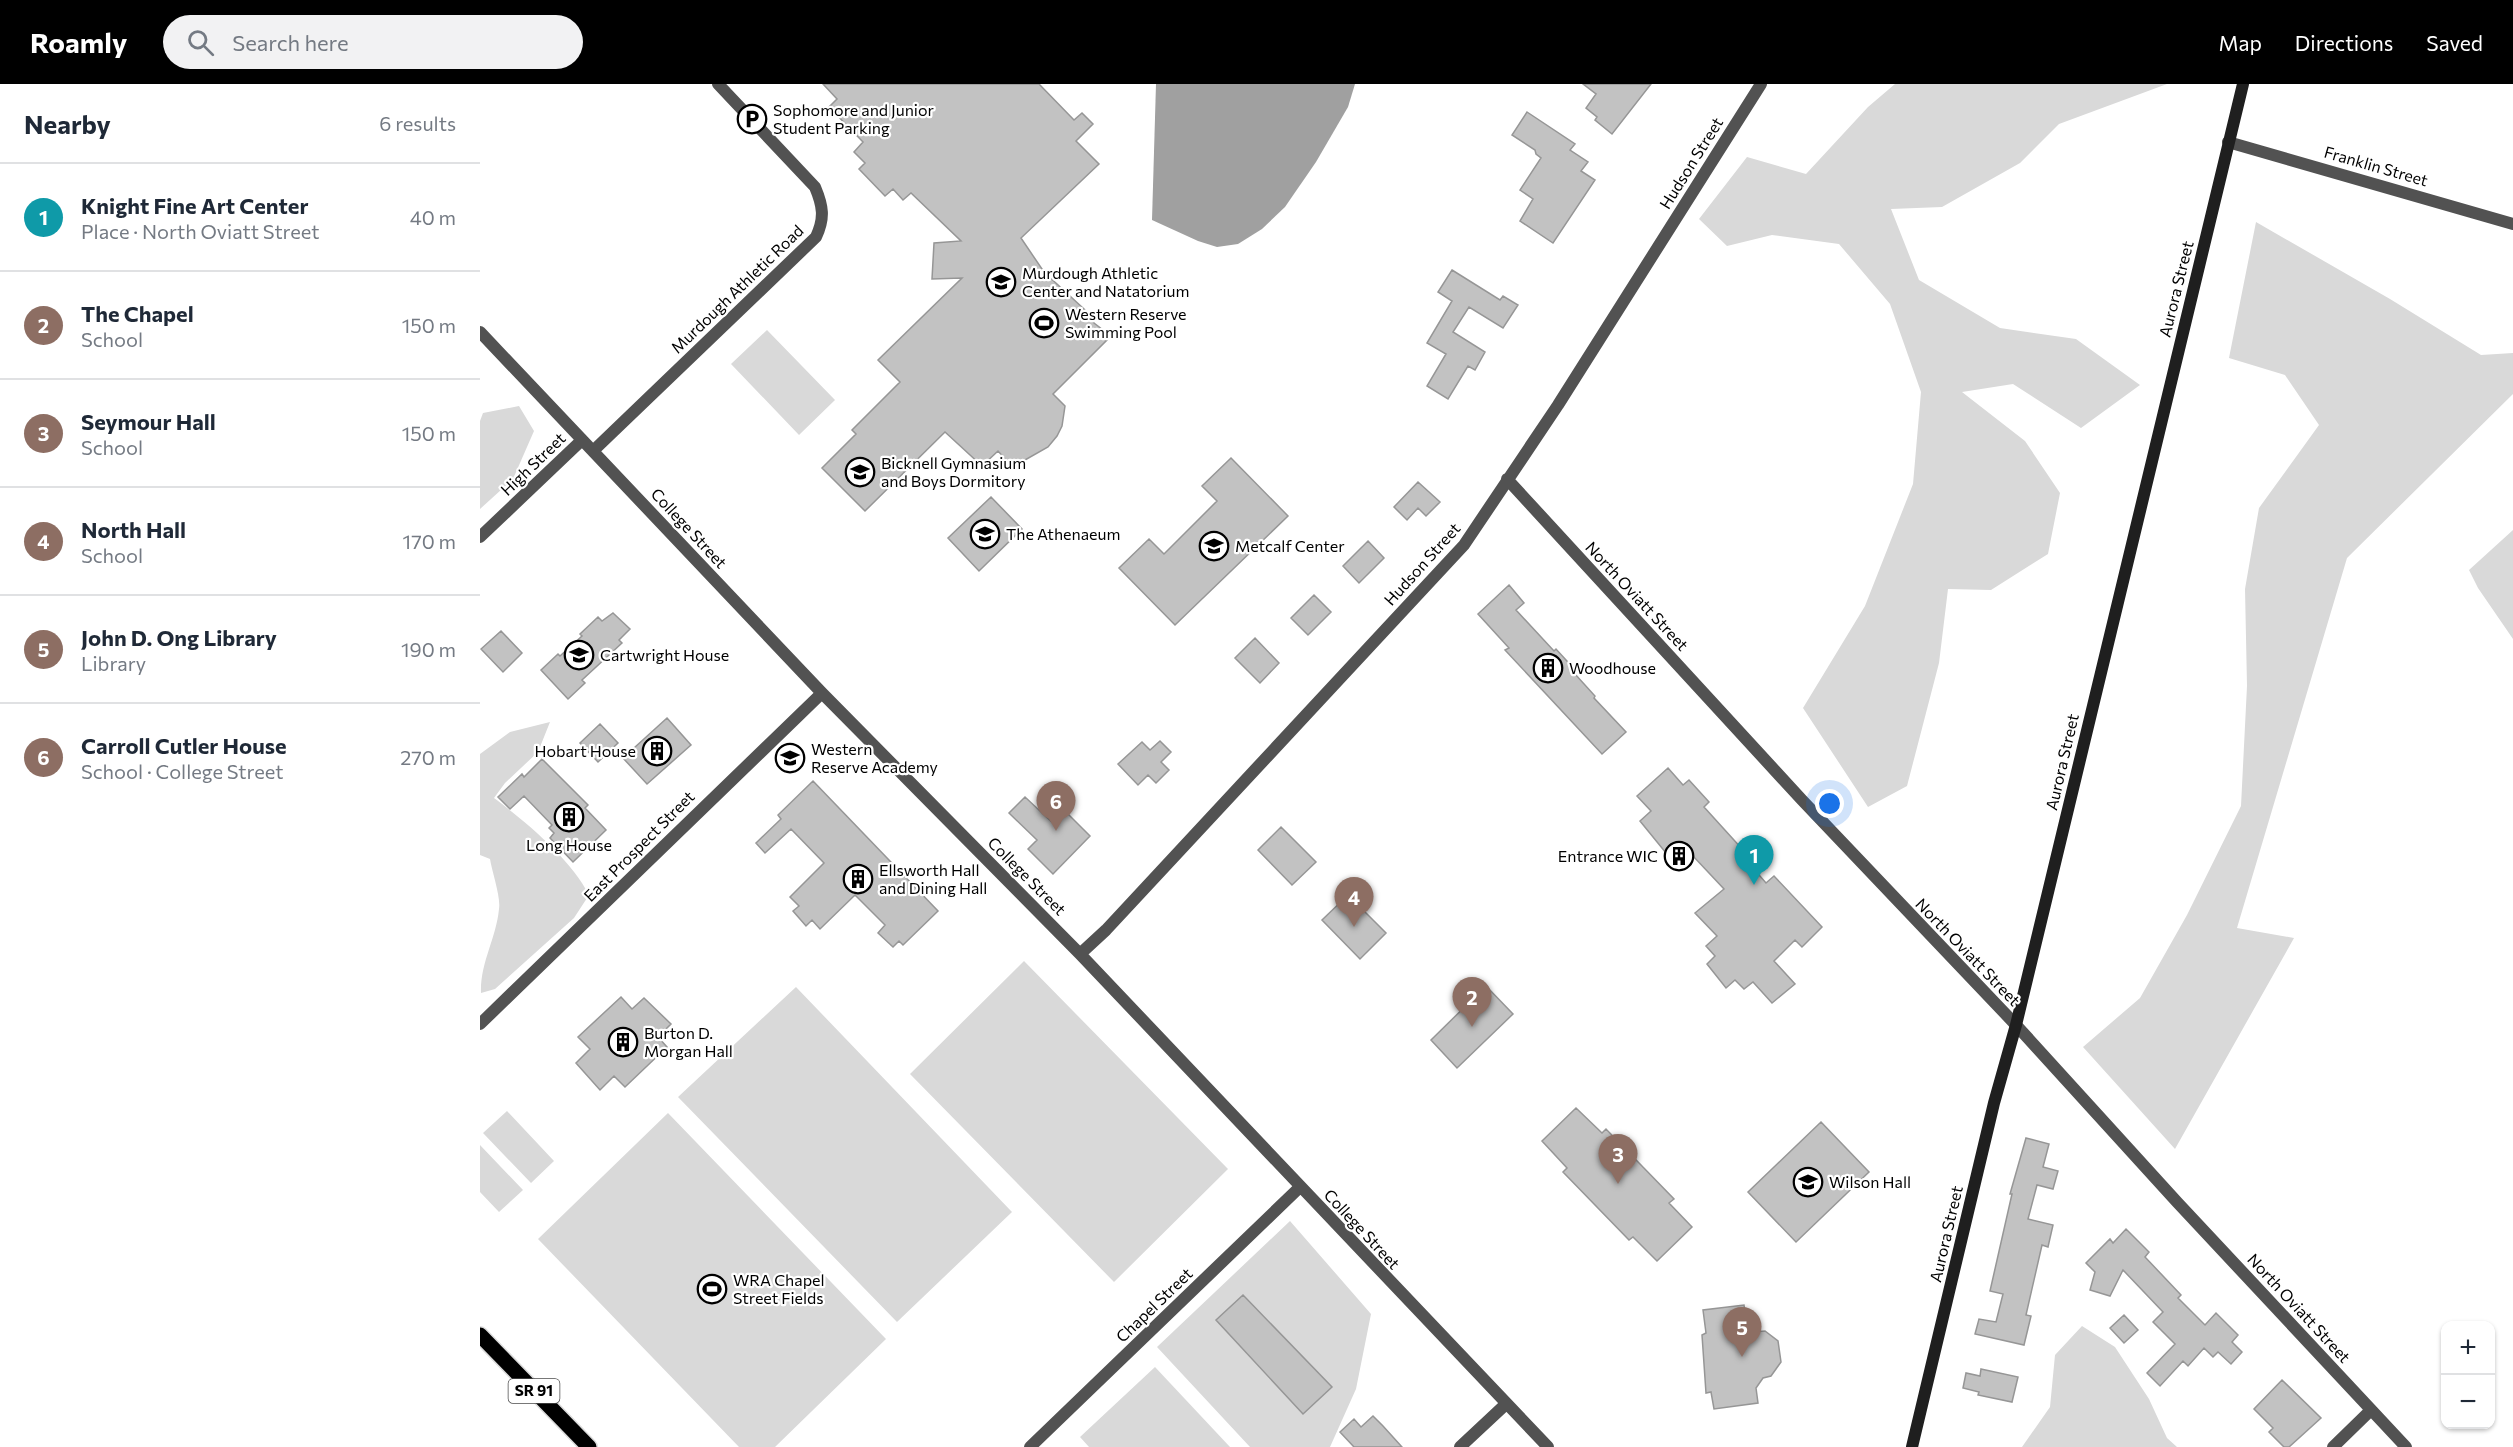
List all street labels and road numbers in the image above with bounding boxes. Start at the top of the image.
street label: Hudson Street [1655,113,1727,212]
street label: Franklin Street [2322,142,2431,190]
street label: Murdough Athletic Road [667,221,807,357]
street label: Aurora Street [2154,238,2197,339]
street label: High Street [496,428,569,499]
street label: College Street [648,484,732,572]
street label: Hudson Street [1380,518,1464,609]
street label: North Oviatt Street [1582,537,1693,654]
street label: Aurora Street [2041,711,2082,812]
street label: East Prospect Street [580,786,698,905]
street label: College Street [984,833,1071,919]
street label: North Oviatt Street [1912,894,2025,1010]
street label: Aurora Street [1925,1183,1966,1284]
street label: College Street [1321,1185,1405,1273]
street label: North Oviatt Street [2244,1249,2355,1366]
street label: Chapel Street [1112,1263,1196,1346]
road number: SR 91 [508,1379,560,1403]

